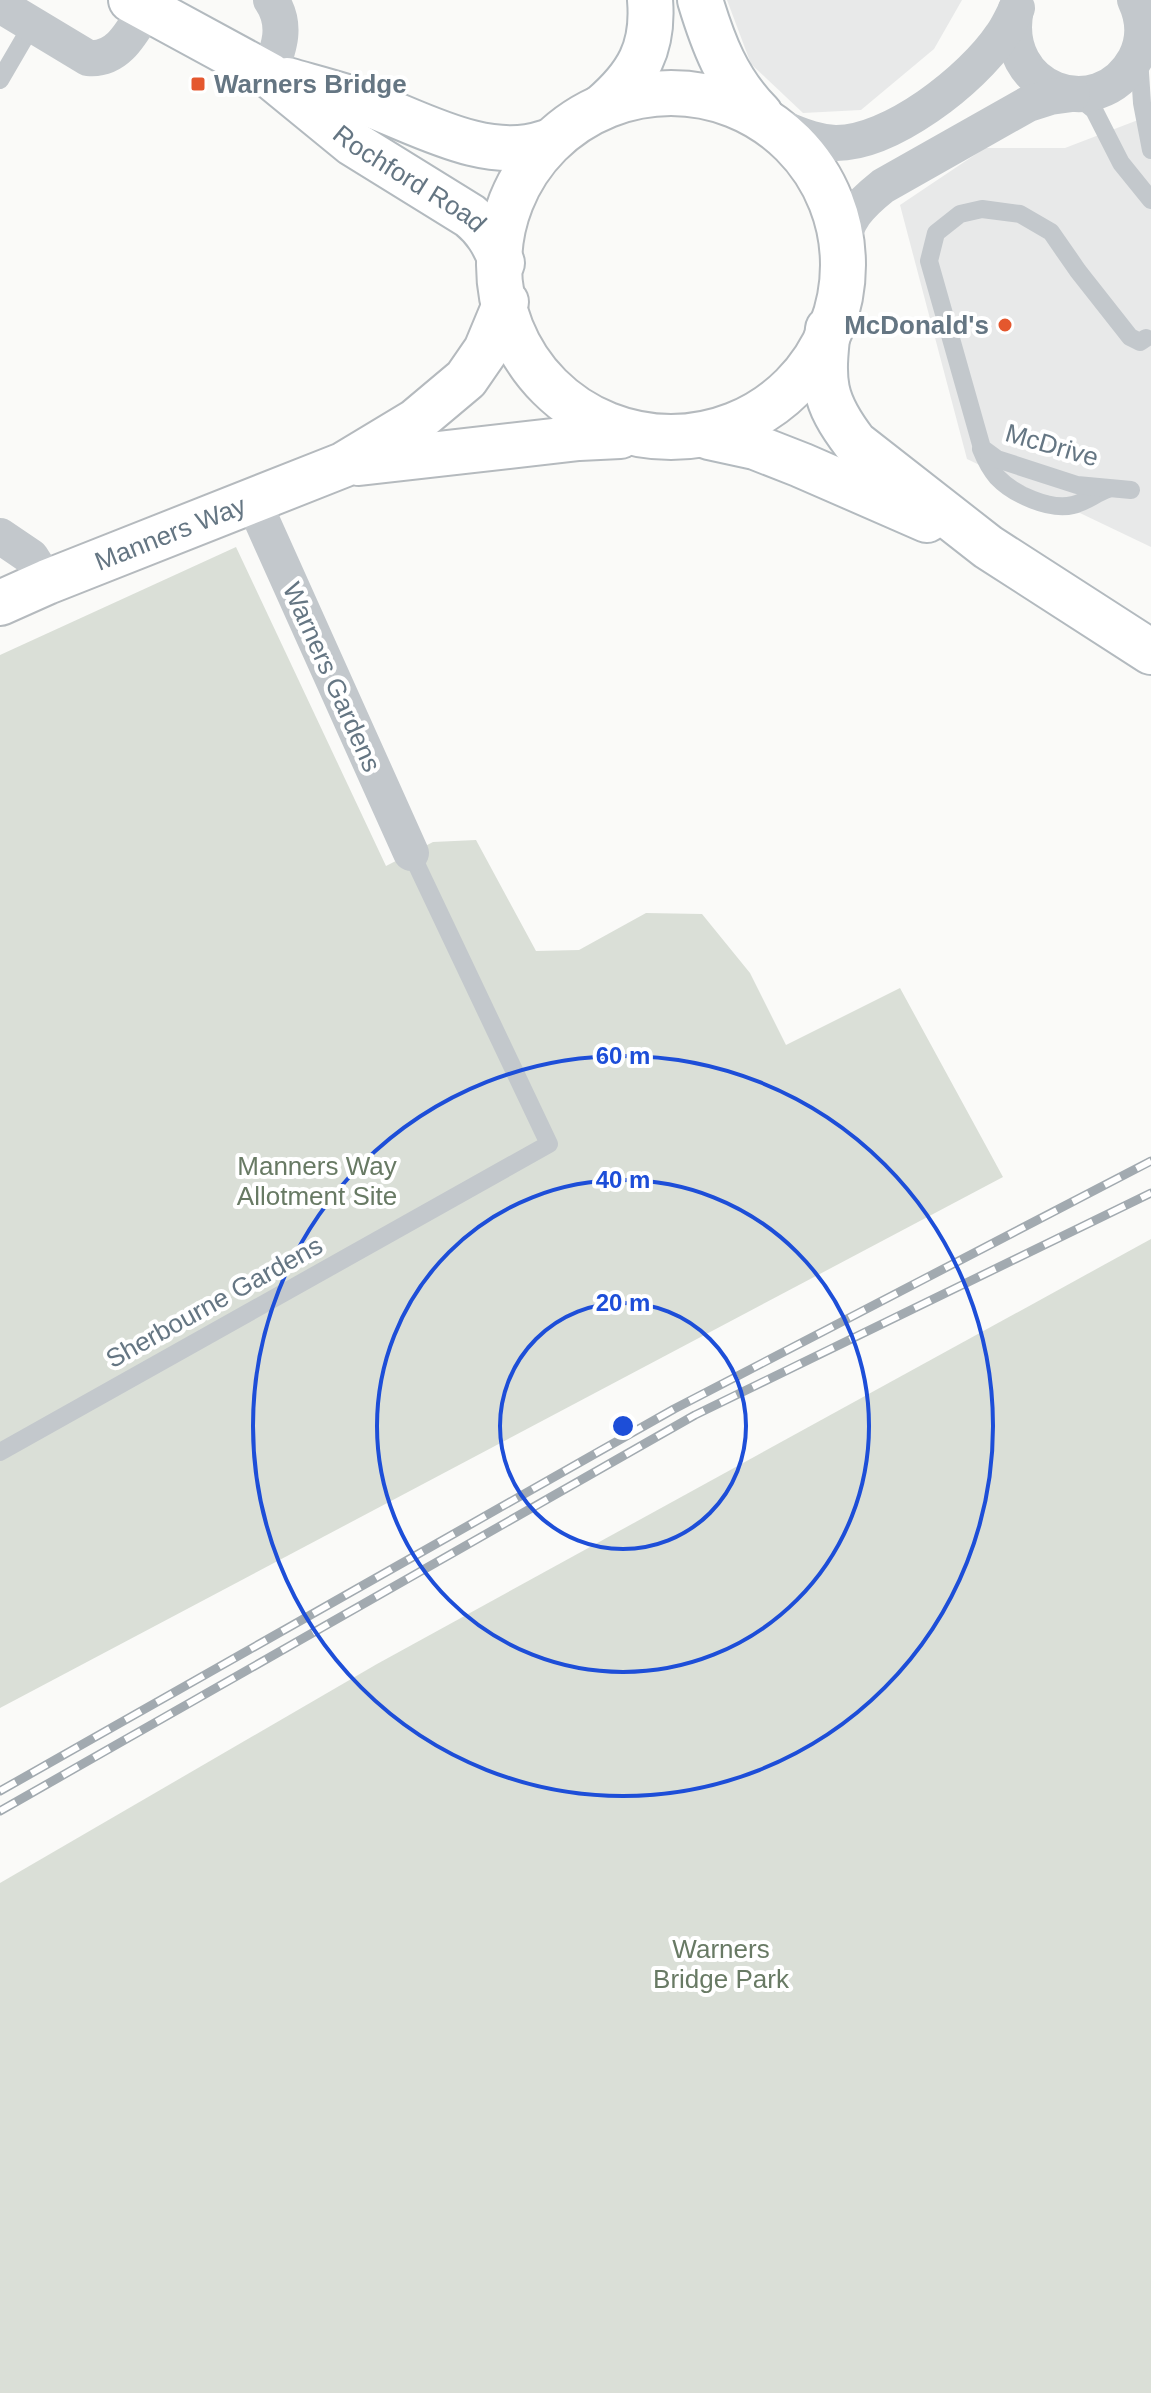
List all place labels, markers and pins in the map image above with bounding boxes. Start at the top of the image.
place label: Warners Bridge [214,69,407,99]
marker: Warners Bridge [189,75,207,93]
place label: McDonald's [844,310,989,340]
marker: McDonald's [996,316,1014,334]
centre of rings [609,1412,637,1440]

